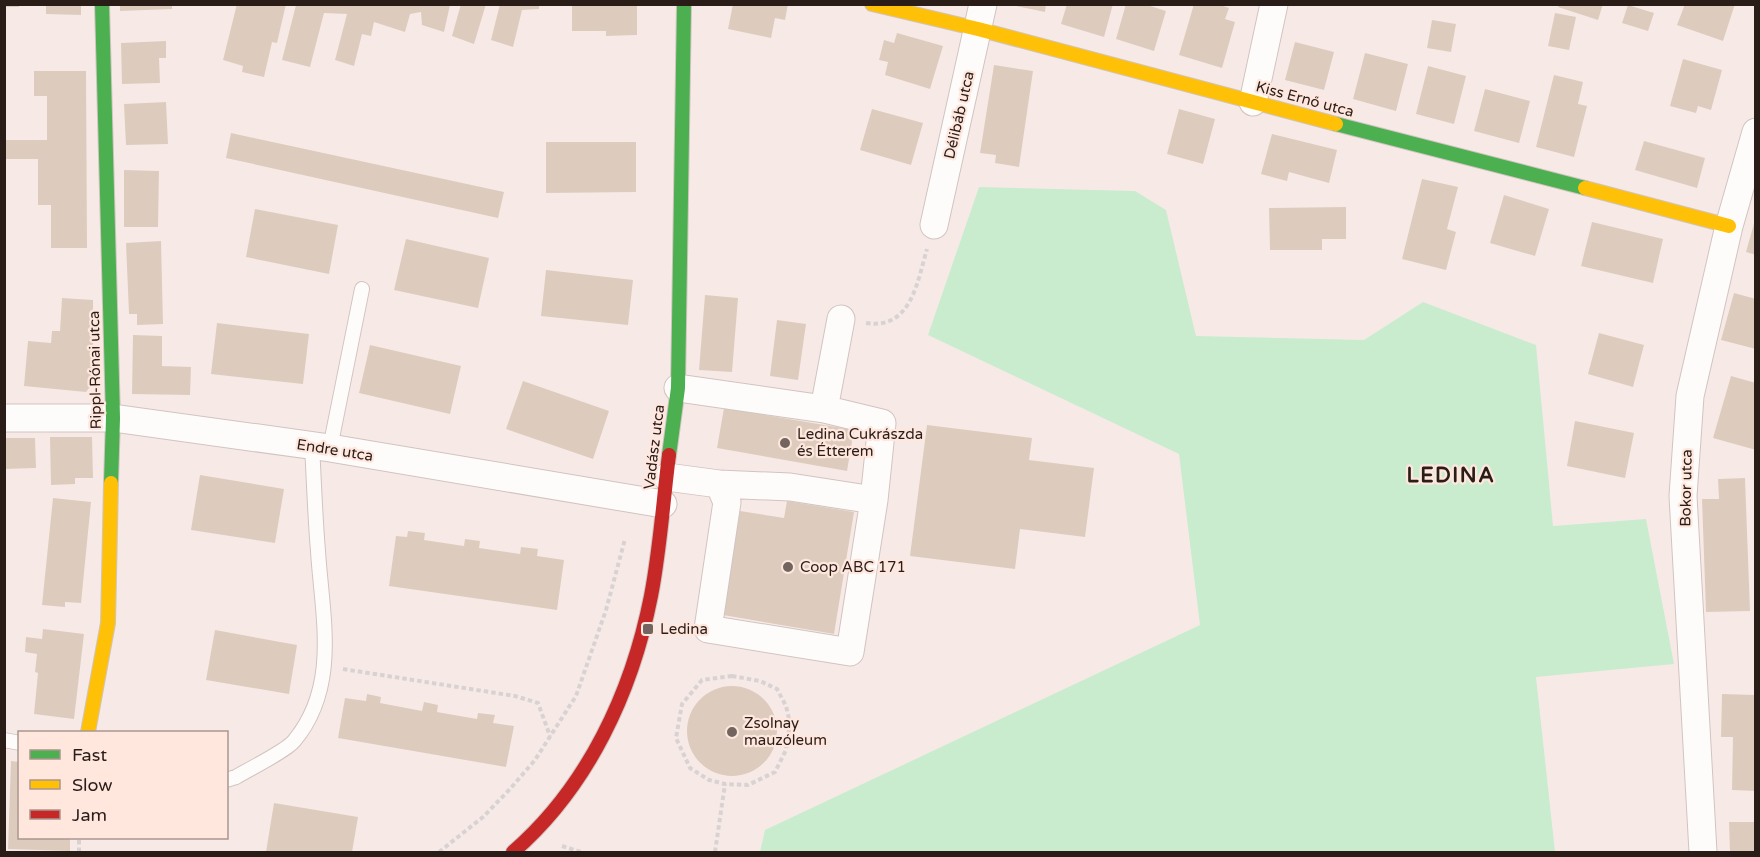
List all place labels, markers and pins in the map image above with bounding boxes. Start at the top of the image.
place label: Ledina Cukrászda és Étterem [797,425,923,460]
marker: Ledina Cukrászda és Étterem [778,436,792,450]
place label: Coop ABC 171 [800,558,906,576]
marker: Coop ABC 171 [781,560,795,574]
place label: Ledina [660,620,708,638]
marker: Ledina [641,622,655,636]
place label: Zsolnay mauzóleum [744,714,827,749]
marker: Zsolnay mauzóleum [725,725,739,739]

